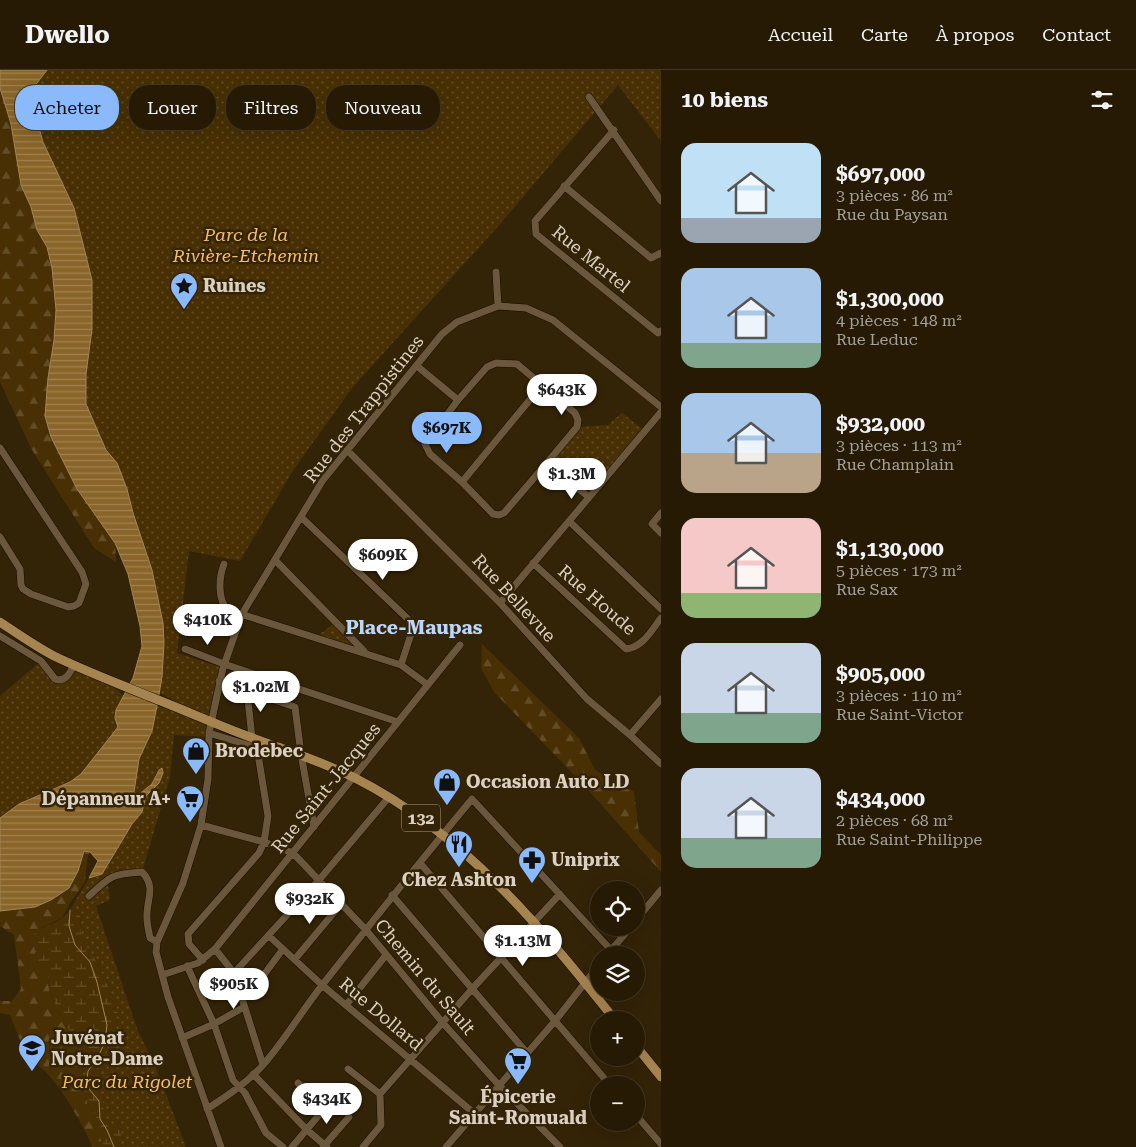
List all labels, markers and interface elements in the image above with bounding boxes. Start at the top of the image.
text: Dwello [25,21,110,49]
text: Accueil [768,24,833,45]
text: Carte [861,24,908,45]
text: À propos [936,24,1014,45]
text: Contact [1042,24,1111,45]
chip: Acheter [15,85,119,130]
chip: Louer [129,85,216,130]
chip: Filtres [226,85,316,130]
chip: Nouveau [326,85,440,130]
icon: filters [1088,86,1116,114]
text: 10 biens [681,88,768,112]
text: $697,000 [836,162,925,186]
icon: home [721,163,781,223]
text: 3 pièces · 86 m² [836,186,953,205]
text: Rue du Paysan [836,205,948,224]
street label: Rue Martel [548,221,635,297]
park label: Parc de la Rivière-Etchemin [172,224,319,266]
place icon: Ruines [169,271,199,310]
place label: Ruines [203,275,266,296]
text: $1,300,000 [836,287,944,311]
icon: home [721,288,781,348]
text: 4 pièces · 148 m² [836,311,962,330]
text: Rue Leduc [836,330,918,349]
street label: Rue des Trappistines [299,331,428,487]
pin: $643K [527,374,597,416]
text: $643K [538,380,586,399]
pin: $697K [412,412,482,454]
text: $932,000 [836,412,925,436]
icon: home [721,413,781,473]
text: $697K [423,418,471,437]
text: 3 pièces · 113 m² [836,436,962,455]
text: Rue Champlain [836,455,954,474]
pin: $1.3M [537,458,607,500]
text: $1.3M [548,464,596,483]
text: $1,130,000 [836,537,944,561]
pin: $609K [348,538,418,581]
icon: home [721,538,781,598]
text: $609K [359,545,407,564]
street label: Rue Bellevue [468,549,560,646]
street label: Rue Houde [554,560,641,639]
text: 5 pièces · 173 m² [836,561,962,580]
text: Rue Sax [836,580,898,599]
pin: $410K [173,604,243,646]
text: $410K [184,610,232,629]
district label: Place-Maupas [345,616,483,639]
text: $905,000 [836,662,925,686]
icon: home [721,663,781,723]
pin: $1.02M [220,670,302,713]
text: $1.02M [233,677,289,696]
text: 3 pièces · 110 m² [836,686,962,705]
text: Rue Saint-Victor [836,705,964,724]
street label: Rue Saint-Jacques [267,718,384,857]
shop icon: Brodebec [181,736,211,775]
place label: Brodebec [215,740,303,761]
shop icon: Occasion Auto LD [432,767,462,806]
place label: Occasion Auto LD [466,771,629,792]
supermarket icon: Dépanneur A+ [175,784,205,823]
text: $434,000 [836,787,925,811]
place label: Dépanneur A+ [42,788,171,809]
icon: home [721,788,781,848]
road number: 132 [402,804,440,831]
text: 2 pièces · 68 m² [836,811,953,830]
restaurant icon: Chez Ashton [444,829,474,868]
text: Rue Saint-Philippe [836,830,982,849]
pharmacy icon: Uniprix [517,845,547,884]
place label: Uniprix [551,849,620,870]
place label: Chez Ashton [402,869,516,890]
map controls [590,881,645,1131]
button: locate [590,881,645,936]
pin: $932K [275,882,345,925]
text: $932K [286,889,334,908]
street label: Chemin du Sault [371,915,480,1039]
pin: $1.13M [482,924,564,967]
text: $1.13M [495,931,551,950]
button: layers [590,946,645,1001]
pin: $905K [199,968,269,1010]
street label: Rue Dollard [335,973,428,1055]
text: $905K [210,974,258,993]
button: + [590,1011,645,1066]
place label: Juvénat Notre-Dame [51,1027,164,1069]
school or university icon: Juvénat Notre-Dame [17,1033,47,1072]
supermarket icon: Épicerie Saint-Romuald [503,1046,533,1085]
park label: Parc du Rigolet [61,1071,192,1092]
button: − [590,1076,645,1131]
pin: $434K [292,1082,362,1125]
place label: Épicerie Saint-Romuald [449,1085,587,1128]
text: $434K [303,1089,351,1108]

